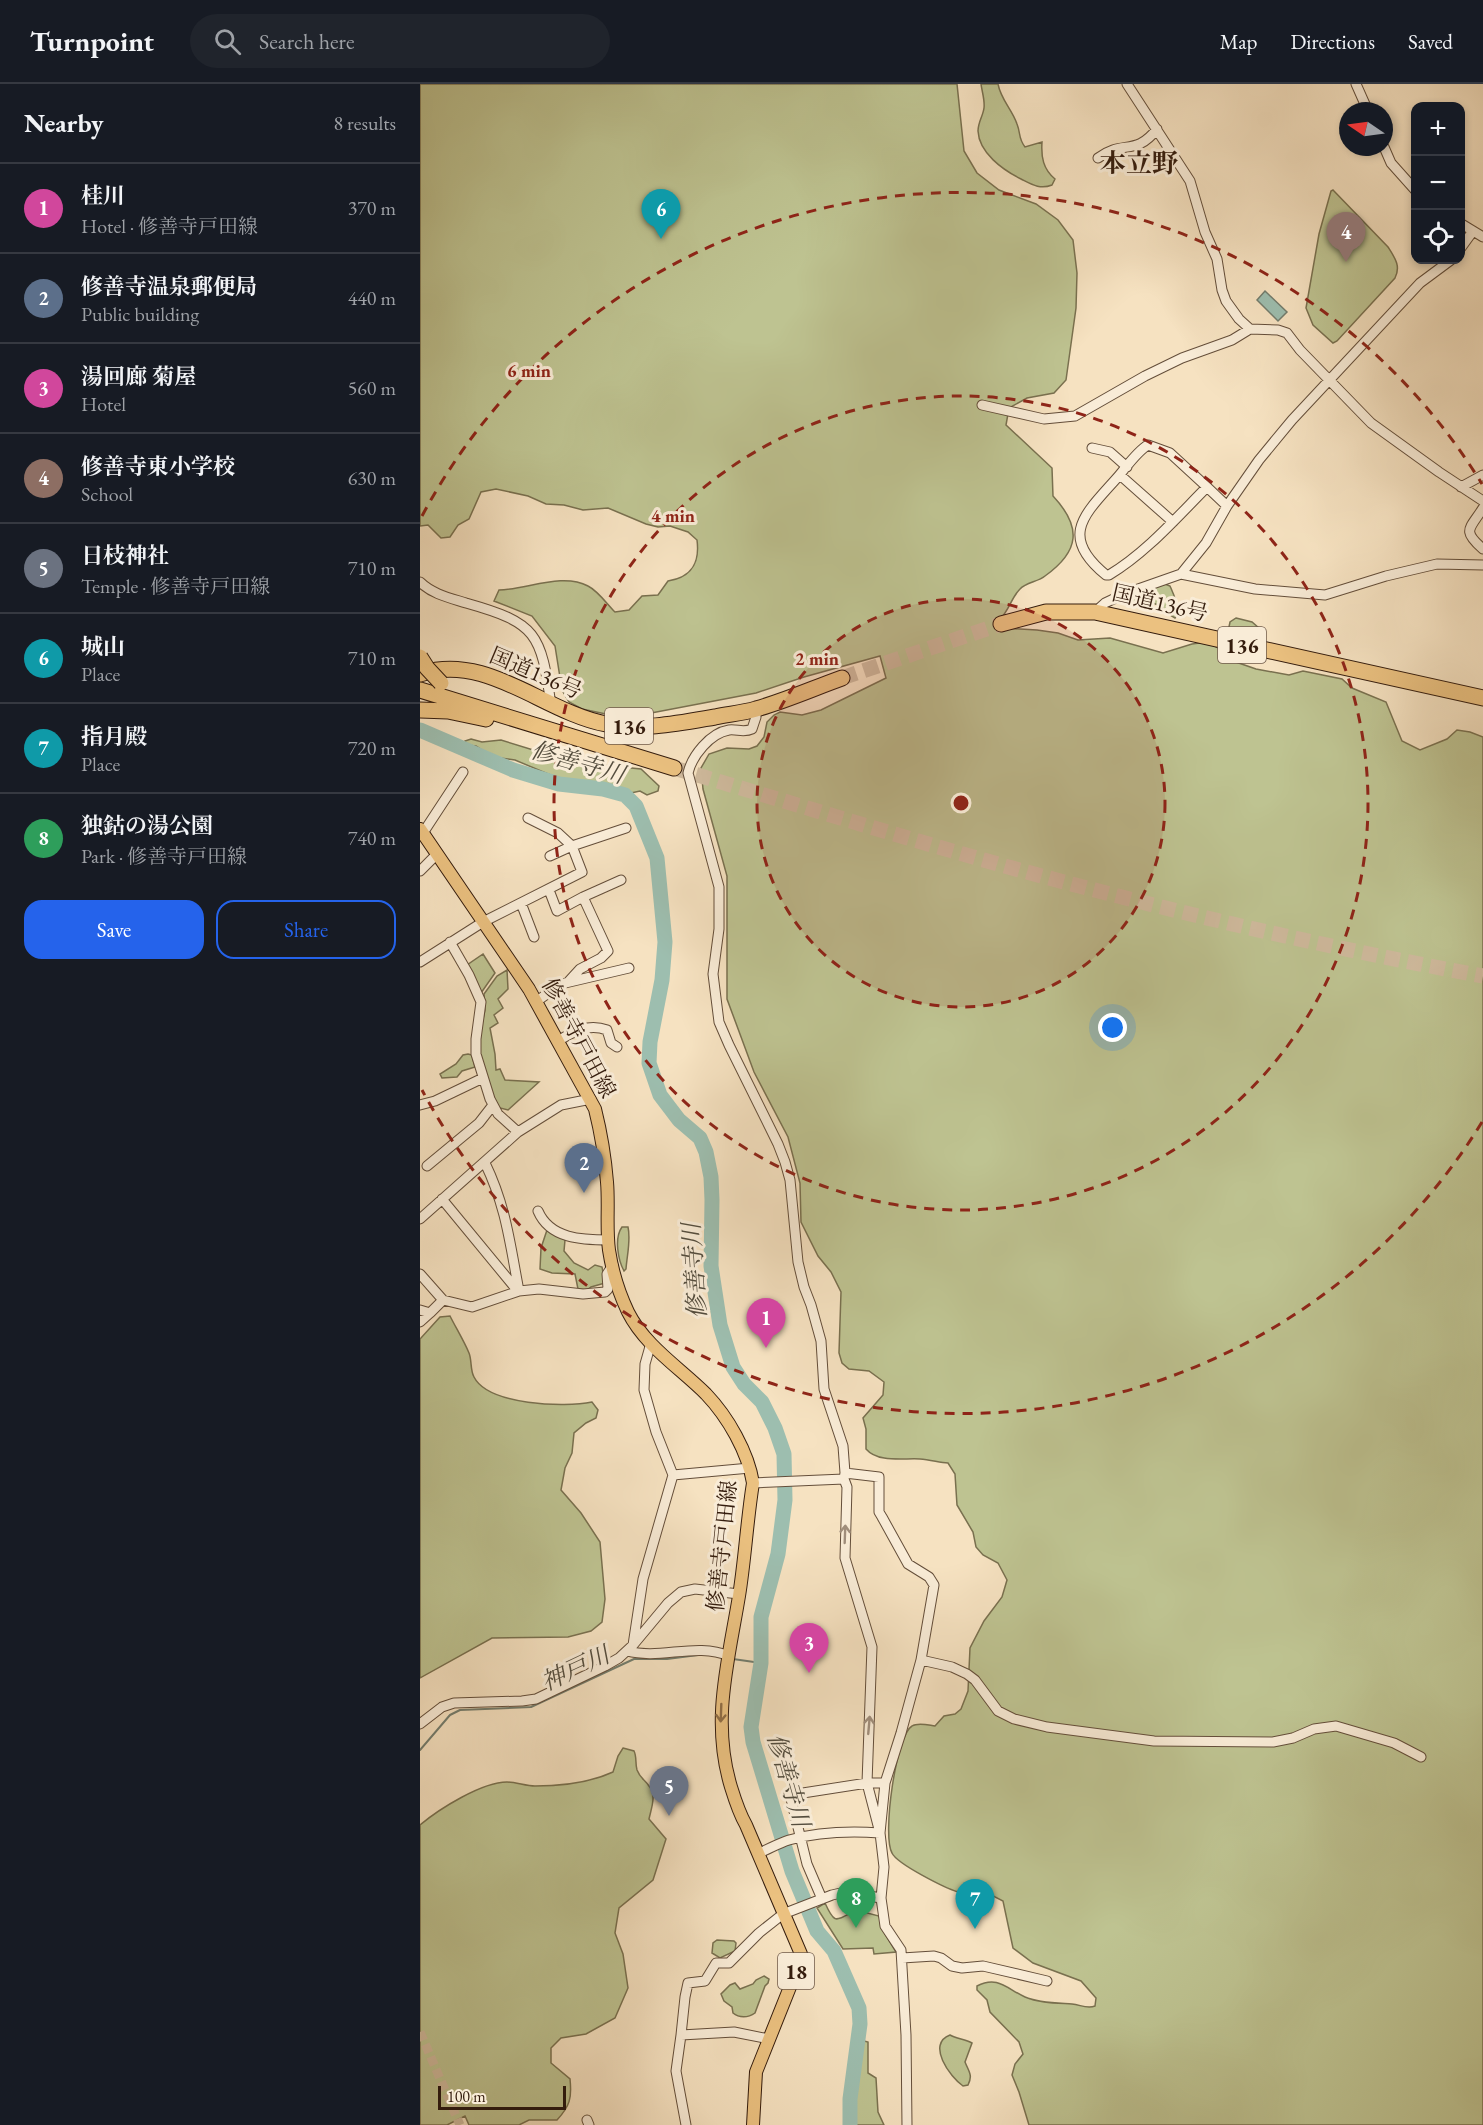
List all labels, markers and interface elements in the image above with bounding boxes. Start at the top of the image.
search box [190,14,610,68]
text: Turnpoint [30,23,154,59]
icon: search [211,25,244,58]
text: Search here [259,27,355,56]
text: Map [1220,28,1257,55]
text: Directions [1290,28,1375,55]
text: Saved [1408,28,1453,55]
north arrow [1339,102,1393,156]
map controls [1411,102,1465,264]
button: + [1411,102,1465,156]
text: Nearby [24,106,104,140]
text: 8 results [333,110,396,136]
district label: 本立野 [1100,146,1178,180]
button: − [1411,156,1465,210]
text: 桂川 [81,181,125,210]
pin: 6 [642,190,680,239]
text: 1 [38,195,49,221]
text: 370 m [348,195,396,221]
button: locate [1411,210,1465,264]
pin: 4 [1326,212,1366,262]
text: Hotel · 修善寺戸田線 [81,213,258,239]
text: 修善寺温泉郵便局 [81,272,257,301]
text: 2 [38,285,49,311]
text: 440 m [348,285,396,311]
text: Public building [81,301,199,327]
text: 6 min [507,359,551,382]
text: 湯回廊 菊屋 [81,362,196,391]
text: 3 [38,375,49,401]
text: 560 m [348,375,396,401]
text: Hotel [81,391,126,417]
text: 修善寺東小学校 [81,452,235,481]
text: 4 [38,465,49,491]
text: 630 m [348,465,396,491]
text: School [81,481,133,507]
text: 4 min [651,504,695,527]
text: 日枝神社 [81,541,169,570]
text: 5 [38,555,49,581]
text: 710 m [348,555,396,581]
text: Temple · 修善寺戸田線 [81,573,270,599]
street label: 国道136号 [1109,578,1211,628]
road number: 136 [1218,627,1266,663]
text: 城山 [81,632,125,661]
street label: 国道136号 [485,641,587,705]
text: 6 [38,645,49,671]
text: 710 m [348,645,396,671]
text: 2 min [795,647,839,670]
text: Place [81,661,120,687]
road number: 136 [605,708,653,744]
text: 指月殿 [81,722,147,751]
water label: 修善寺川 [528,734,631,791]
text: 7 [38,735,49,761]
text: 720 m [348,735,396,761]
text: Place [81,751,120,777]
centre of rings [951,793,971,813]
text: 独鈷の湯公園 [81,811,213,840]
text: 8 [38,825,49,851]
text: 740 m [348,825,396,851]
text: Park · 修善寺戸田線 [81,843,247,869]
button: Save [24,900,204,959]
button: Share [216,900,396,959]
street label: 修善寺戸田線 [535,973,623,1103]
your location [1098,1013,1127,1042]
pin: 2 [564,1144,604,1193]
water label: 修善寺川 [675,1219,713,1320]
pin: 1 [746,1298,786,1348]
street label: 修善寺戸田線 [701,1479,743,1613]
one-way arrow [840,1524,851,1544]
pin: 3 [790,1624,828,1673]
water label: 神戸川 [536,1637,617,1697]
one-way arrow [715,1703,726,1723]
one-way arrow [864,1715,875,1735]
water label: 修善寺川 [761,1730,818,1833]
pin: 5 [650,1766,688,1816]
pin: 8 [836,1878,876,1928]
pin: 7 [956,1880,994,1929]
road number: 18 [778,1953,814,1989]
scale bar [438,2083,566,2110]
text: 100 m [447,2086,486,2107]

